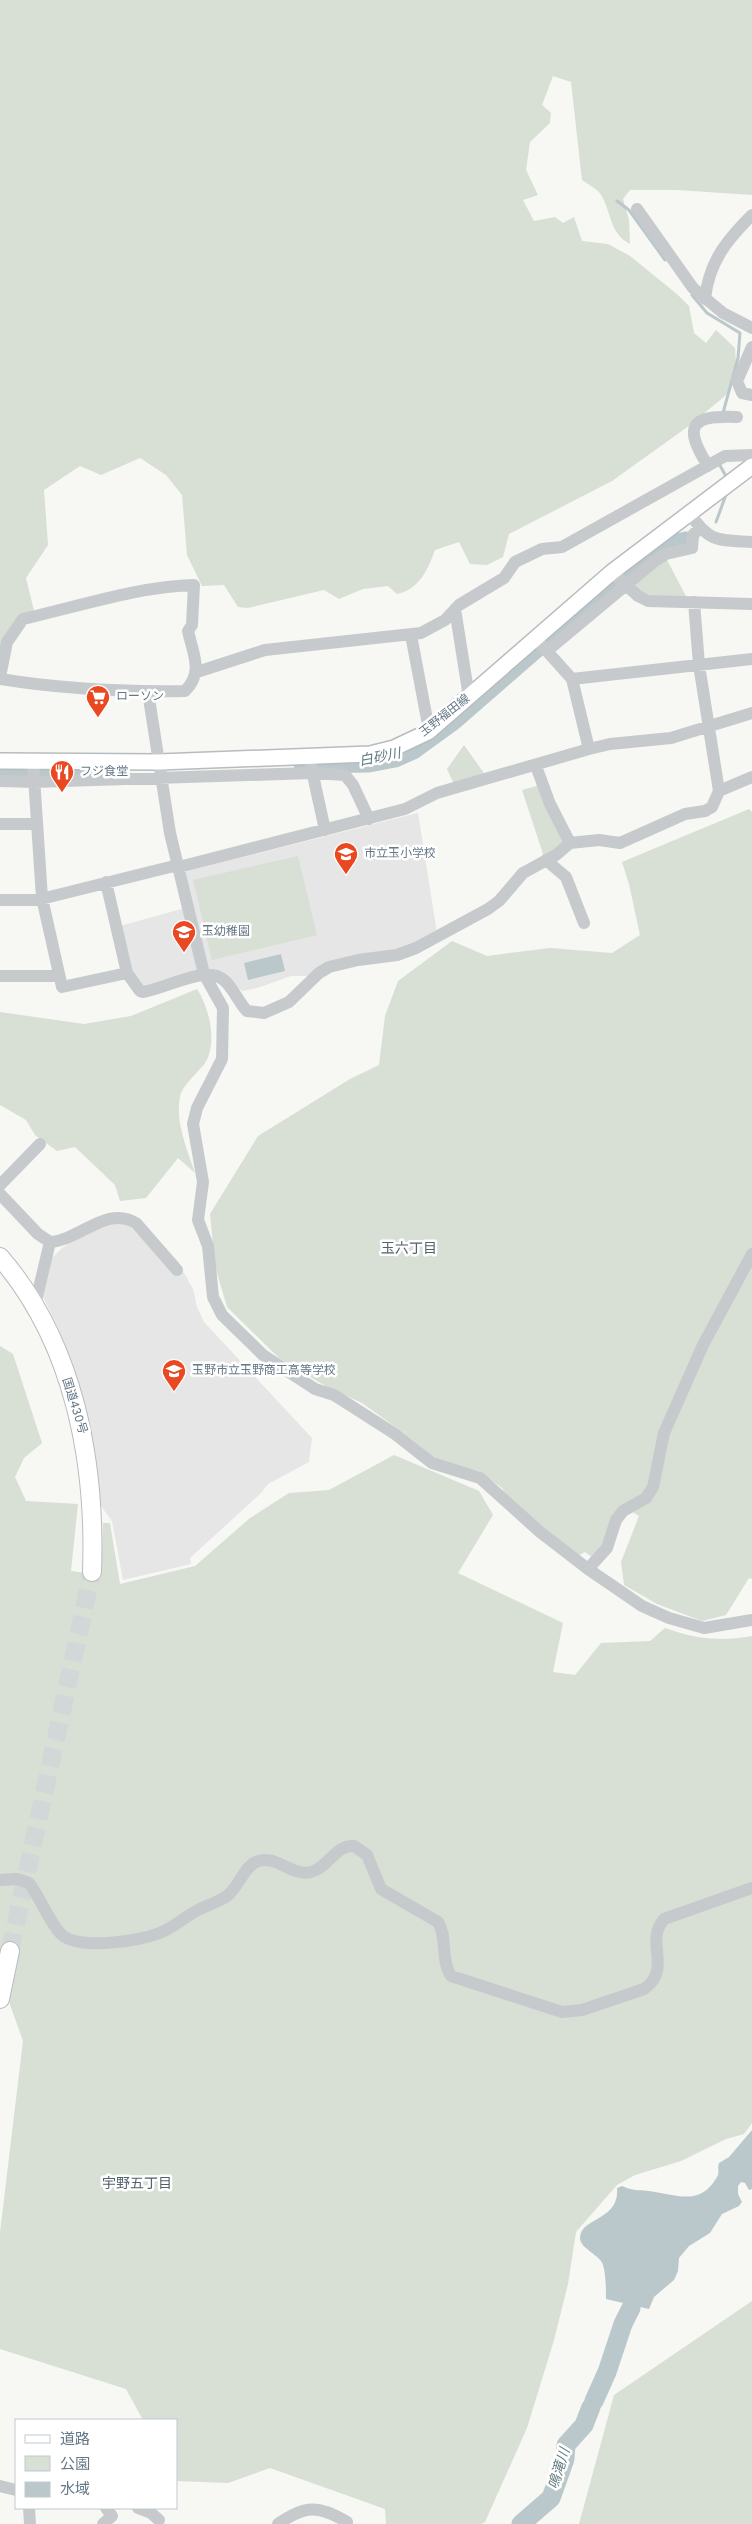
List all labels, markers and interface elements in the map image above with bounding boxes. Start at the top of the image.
supermarket icon: ローソン [85,684,111,718]
place label: ローソン [116,689,164,705]
street label: 玉野福田線 [416,691,474,741]
water label: 白砂川 [358,745,404,770]
restaurant icon: フジ食堂 [49,759,75,793]
place label: フジ食堂 [80,764,128,780]
school or university icon: 市立玉小学校 [333,841,359,875]
place label: 市立玉小学校 [364,846,436,862]
school or university icon: 玉幼稚園 [171,919,197,953]
place label: 玉幼稚園 [202,924,250,940]
district label: 玉六丁目 [381,1241,437,1258]
school or university icon: 玉野市立玉野商工高等学校 [161,1358,187,1392]
place label: 玉野市立玉野商工高等学校 [192,1363,336,1379]
street label: 国道430号 [58,1376,90,1436]
district label: 宇野五丁目 [102,2176,172,2193]
legend [15,2419,178,2509]
text: 道路 [60,2431,90,2450]
water label: 鳴滝川 [546,2445,575,2492]
text: 公園 [60,2456,90,2475]
text: 水域 [60,2481,90,2500]

